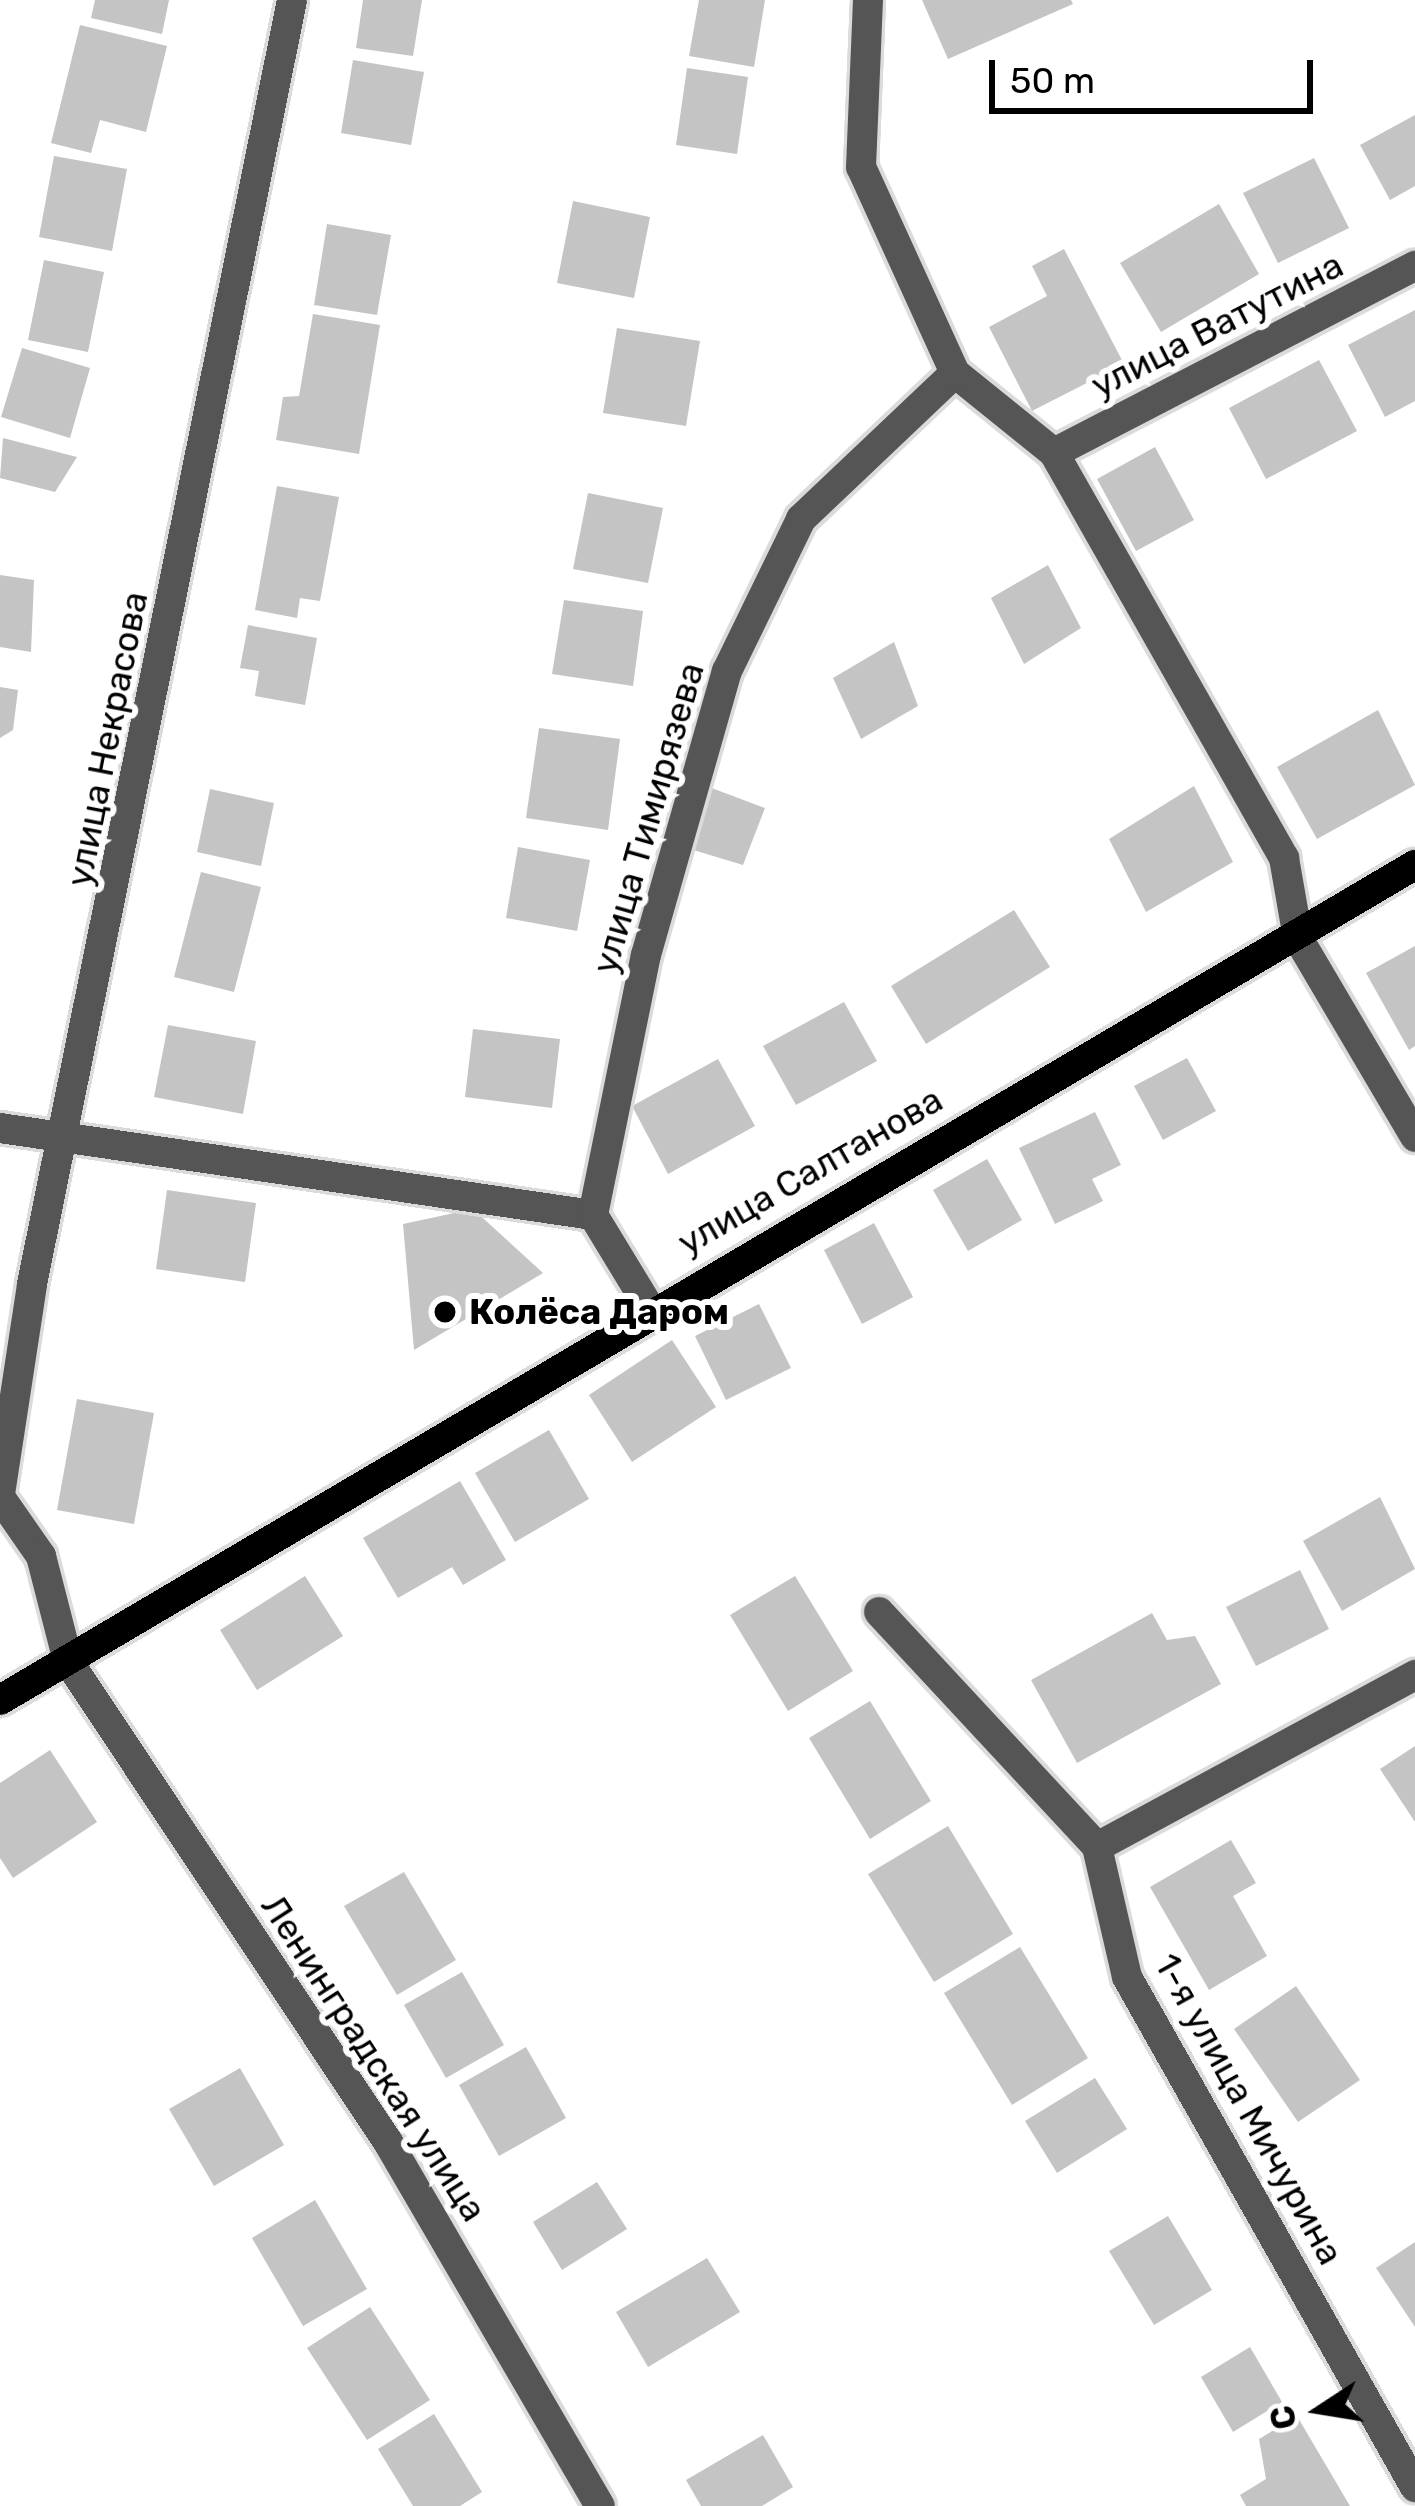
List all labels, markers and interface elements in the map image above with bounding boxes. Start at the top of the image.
scale bar [995,36,1319,110]
text: 50 m [1010,59,1095,102]
street label: улица Ватутина [1084,243,1350,407]
street label: улица Некрасова [57,588,157,890]
street label: улица Тимирязева [583,658,713,978]
street label: улица Салтанова [670,1078,950,1264]
place label: Колёса Даром [469,1290,729,1334]
marker: Колёса Даром [432,1299,458,1325]
street label: Ленинградская улица [252,1887,496,2229]
street label: 1-я улица Мичурина [1146,1946,1352,2272]
north arrow [1259,2350,1379,2470]
text: С [1262,2402,1305,2433]

